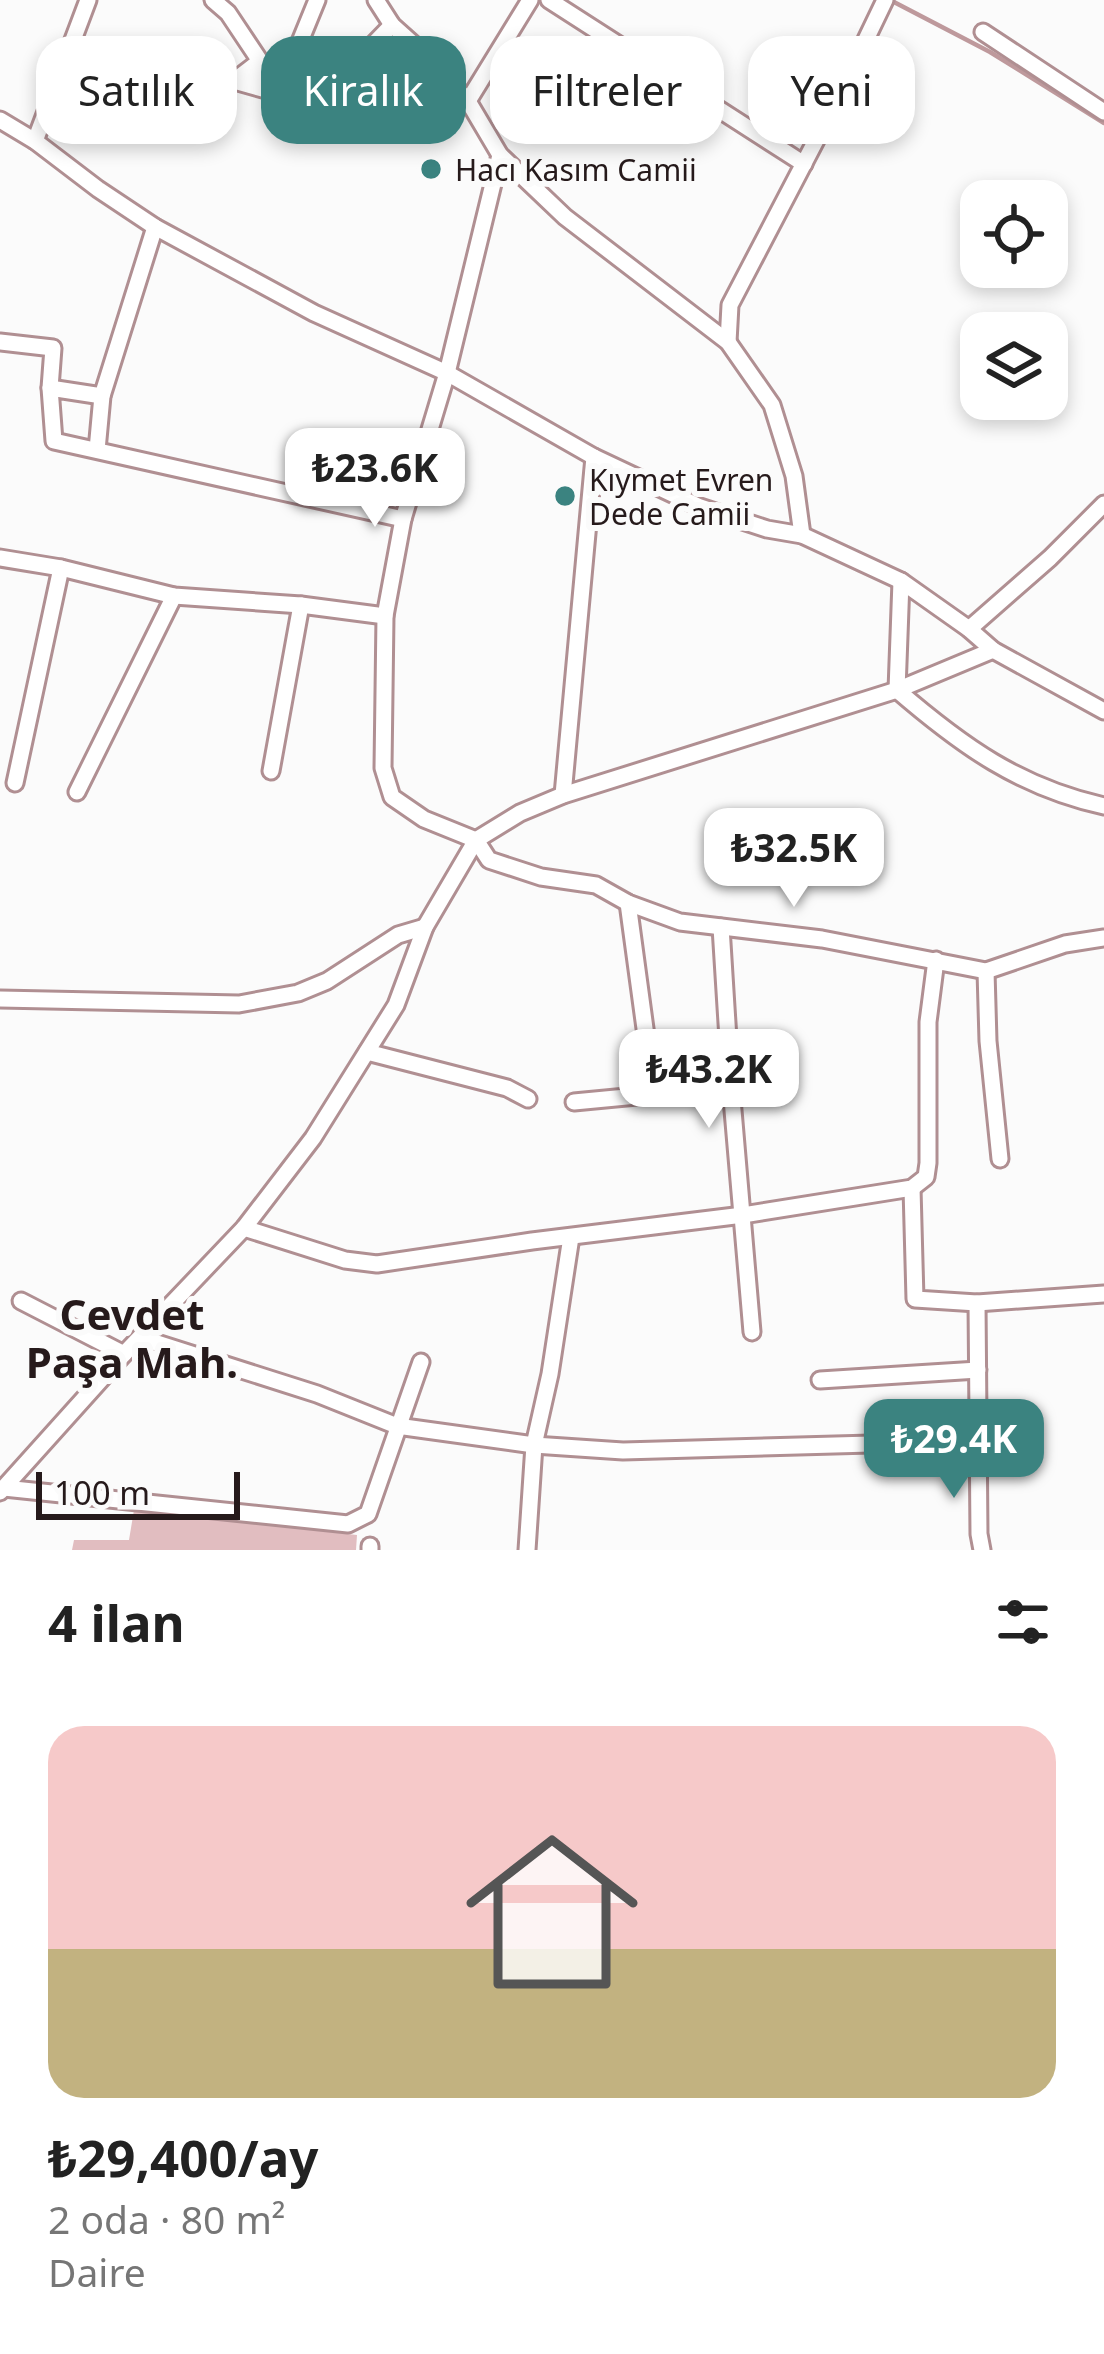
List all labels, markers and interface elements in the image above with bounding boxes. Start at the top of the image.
chip: Satılık [36,36,237,144]
chip: Kiralık [261,36,466,144]
chip: Filtreler [490,36,724,144]
chip: Yeni [748,36,915,144]
place label: Hacı Kasım Camii [455,149,697,190]
marker: Hacı Kasım Camii [418,156,444,182]
map controls [960,180,1068,420]
button: locate [960,180,1068,288]
button: layers [960,312,1068,420]
pin: ₺23.6K [277,428,473,530]
text: ₺23.6K [312,440,438,493]
place label: Kıymet Evren Dede Camii [589,459,773,534]
marker: Kıymet Evren Dede Camii [552,483,578,509]
pin: ₺32.5K [696,808,892,910]
text: ₺32.5K [731,820,857,873]
pin: ₺43.2K [611,1029,807,1131]
text: ₺43.2K [646,1041,772,1094]
district label: Cevdet Paşa Mah. [26,1285,238,1390]
pin: ₺29.4K [856,1399,1052,1501]
text: ₺29.4K [891,1411,1017,1464]
scale bar [36,1466,240,1519]
text: 100 m [54,1470,150,1515]
text: 4 ilan [48,1587,185,1657]
icon: filters [990,1589,1056,1655]
icon: home [444,1804,660,2020]
text: ₺29,400/ay [48,2122,318,2192]
text: 2 oda · 80 m² [48,2192,286,2245]
text: Daire [48,2245,146,2298]

